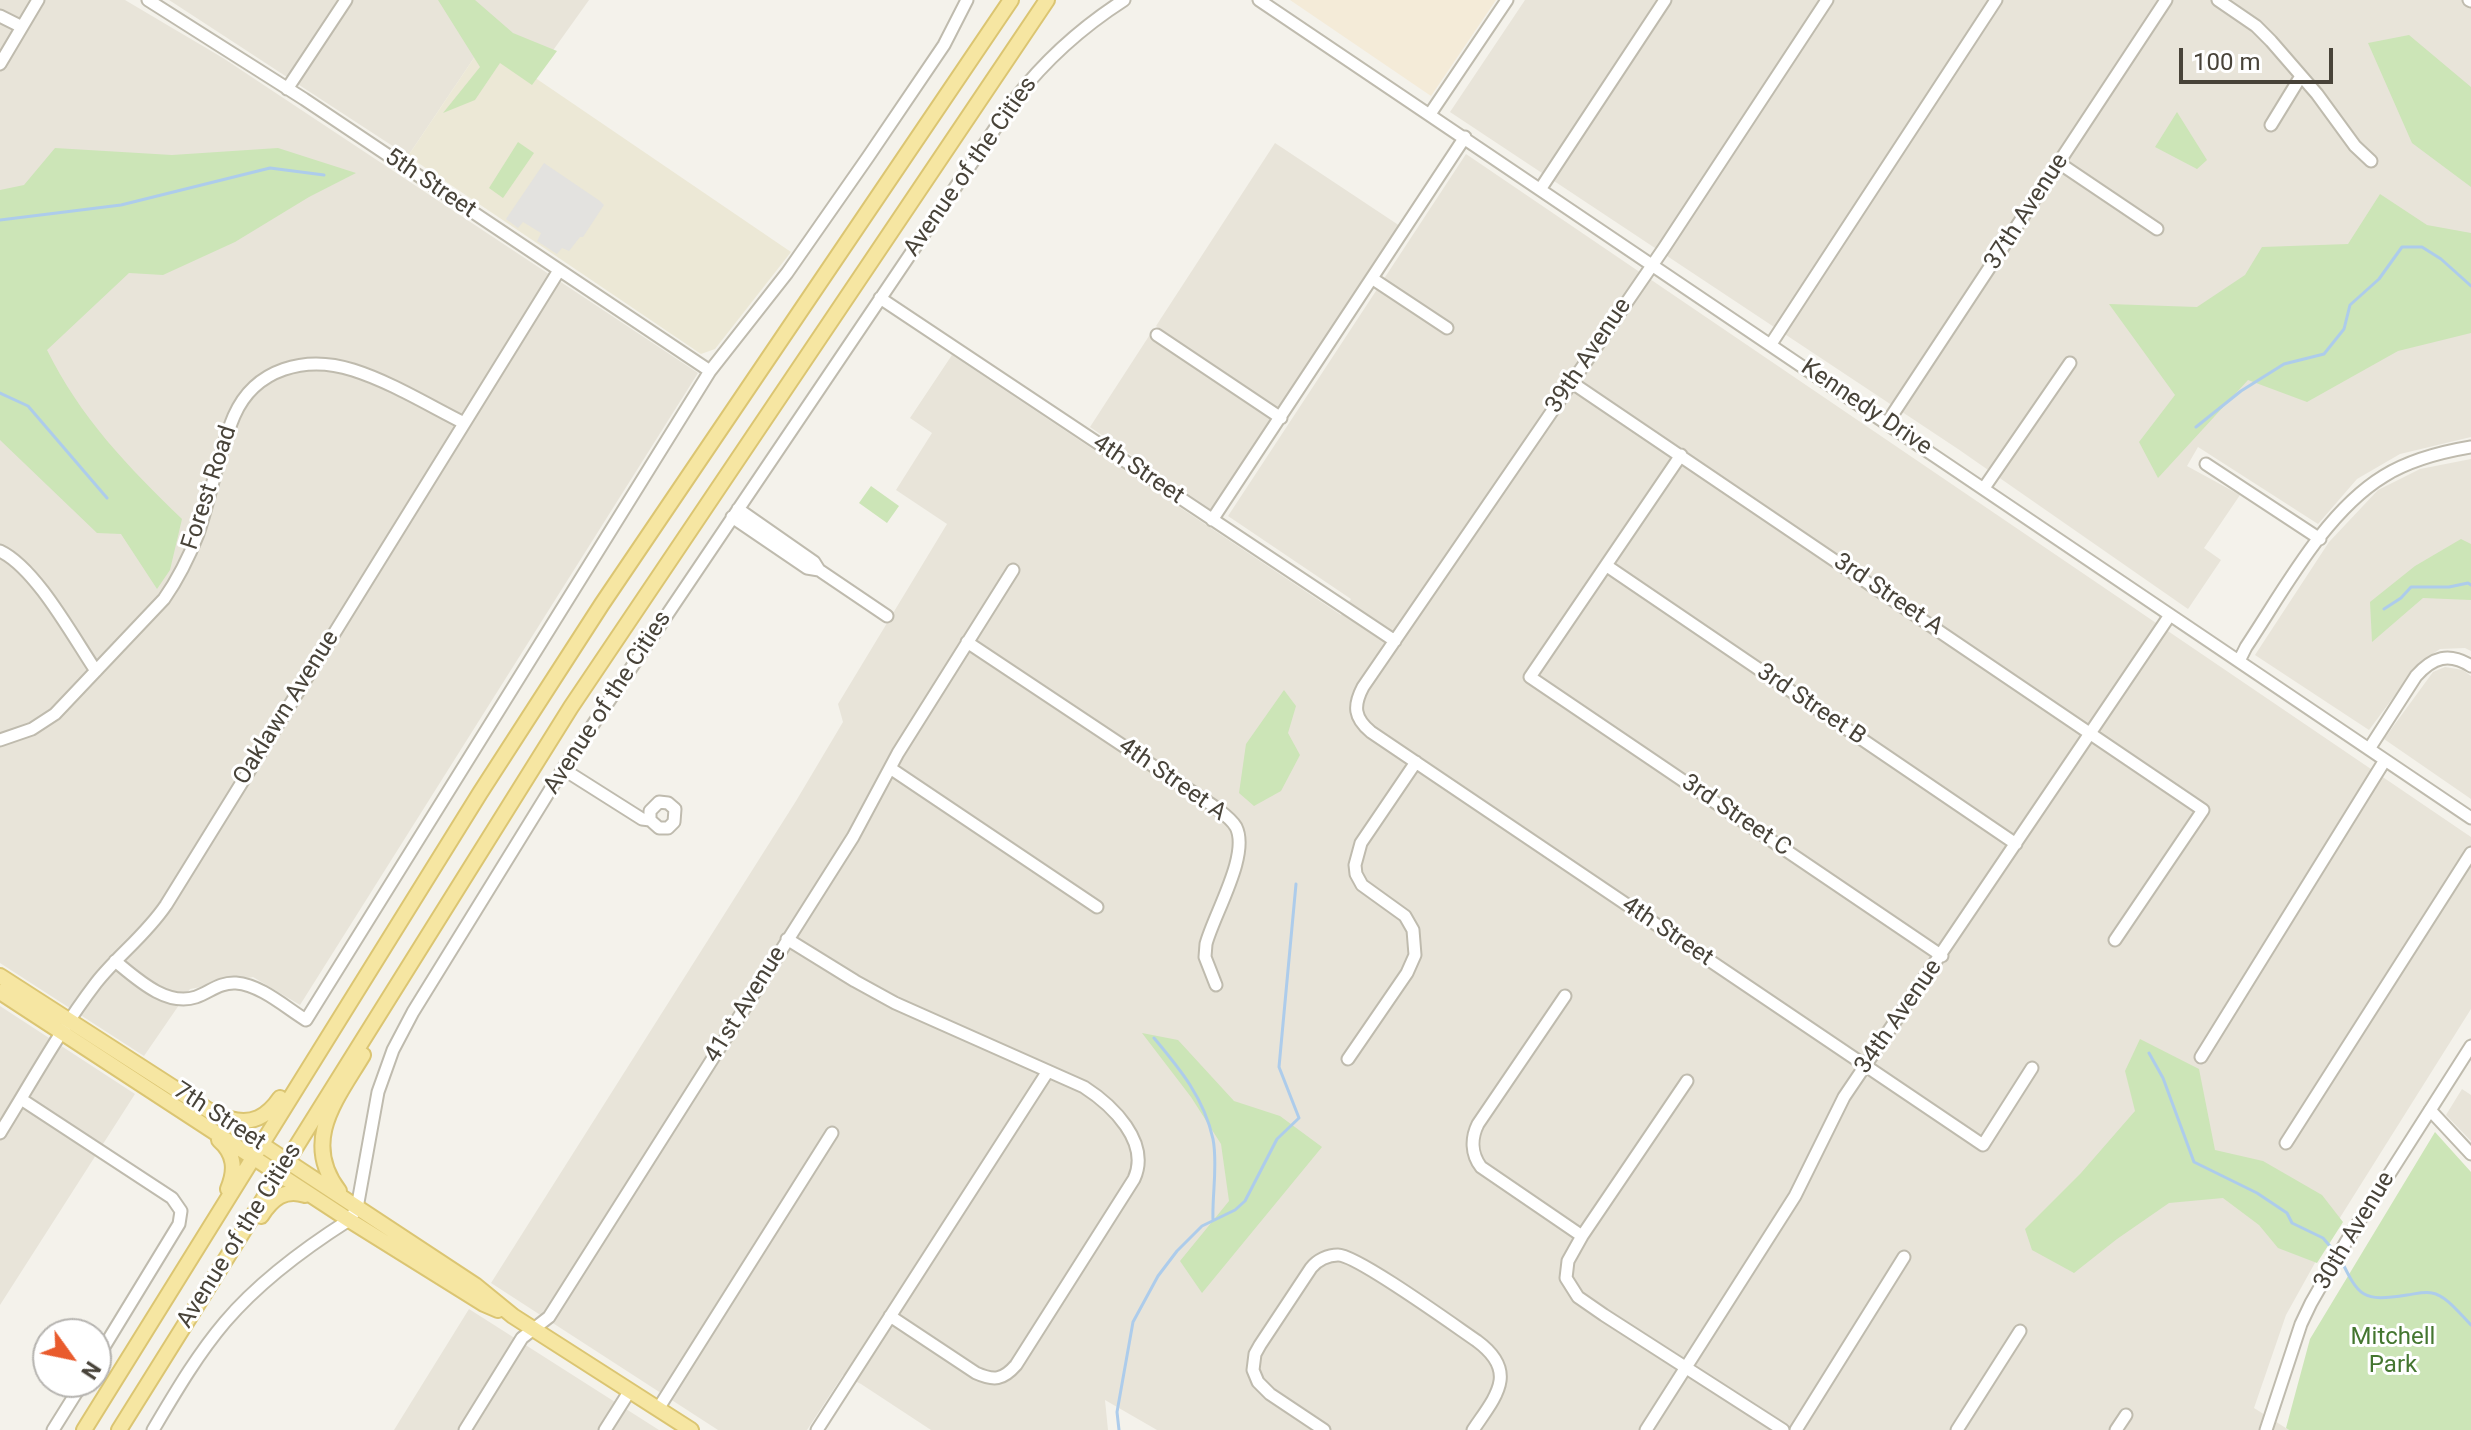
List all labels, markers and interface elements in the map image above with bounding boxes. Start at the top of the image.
scale bar [2183,32,2337,82]
text: 100 m [2193,48,2260,76]
street label: Avenue of the Cities [898,72,1044,262]
street label: 5th Street [379,143,481,225]
street label: 37th Avenue [1979,149,2075,275]
street label: 39th Avenue [1540,293,1638,419]
street label: Kennedy Drive [1795,354,1937,462]
street label: Forest Road [176,422,244,554]
street label: 4th Street [1087,429,1189,511]
street label: 3rd Street A [1828,548,1948,642]
street label: Avenue of the Cities [538,606,678,800]
street label: Oaklawn Avenue [228,626,346,790]
street label: 3rd Street B [1751,658,1871,752]
street label: 4th Street A [1112,732,1232,828]
street label: 3rd Street C [1676,769,1796,863]
street label: 4th Street [1616,891,1718,973]
street label: 41st Avenue [699,942,793,1068]
street label: 34th Avenue [1849,954,1949,1080]
street label: 7th Street [168,1077,270,1157]
street label: Avenue of the Cities [172,1138,308,1334]
street label: 30th Avenue [2309,1167,2401,1295]
north arrow [32,1318,112,1398]
park label: Mitchell Park [2351,1324,2435,1380]
text: N [76,1357,106,1384]

